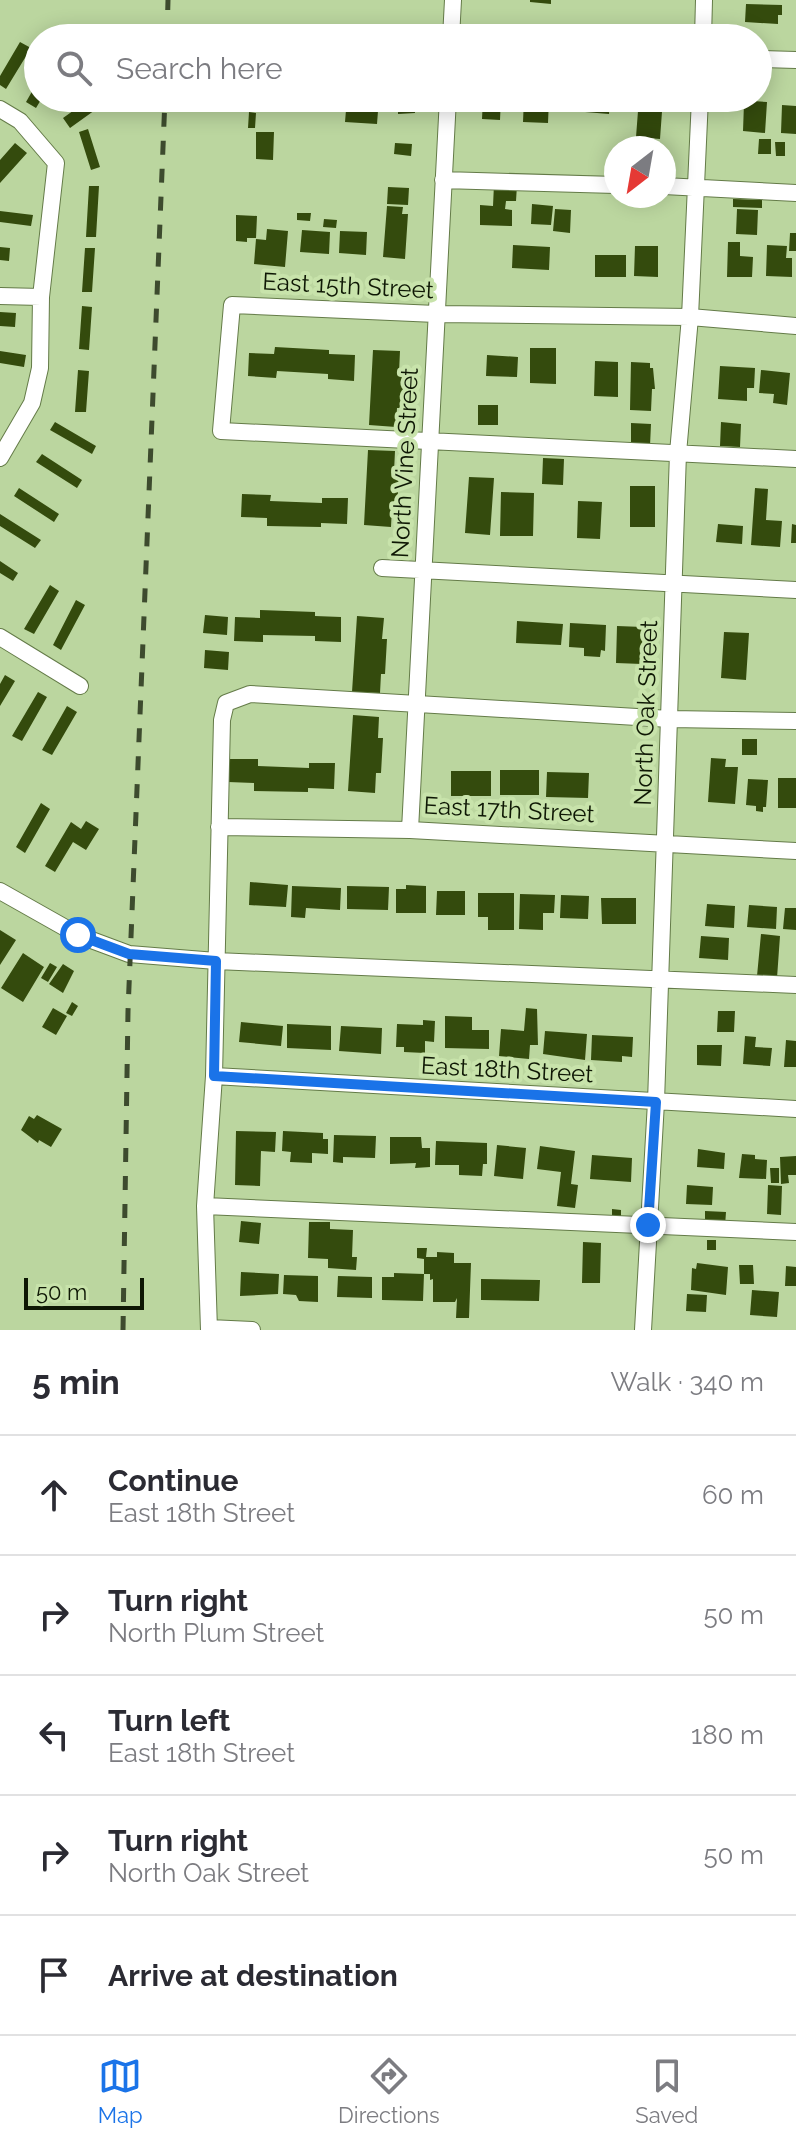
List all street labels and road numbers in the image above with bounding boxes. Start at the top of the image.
street label: East 15th Street [262,267,434,304]
street label: North Vine Street [385,367,424,559]
street label: North Oak Street [628,620,663,806]
street label: East 17th Street [423,791,595,828]
street label: East 18th Street [420,1051,594,1088]

